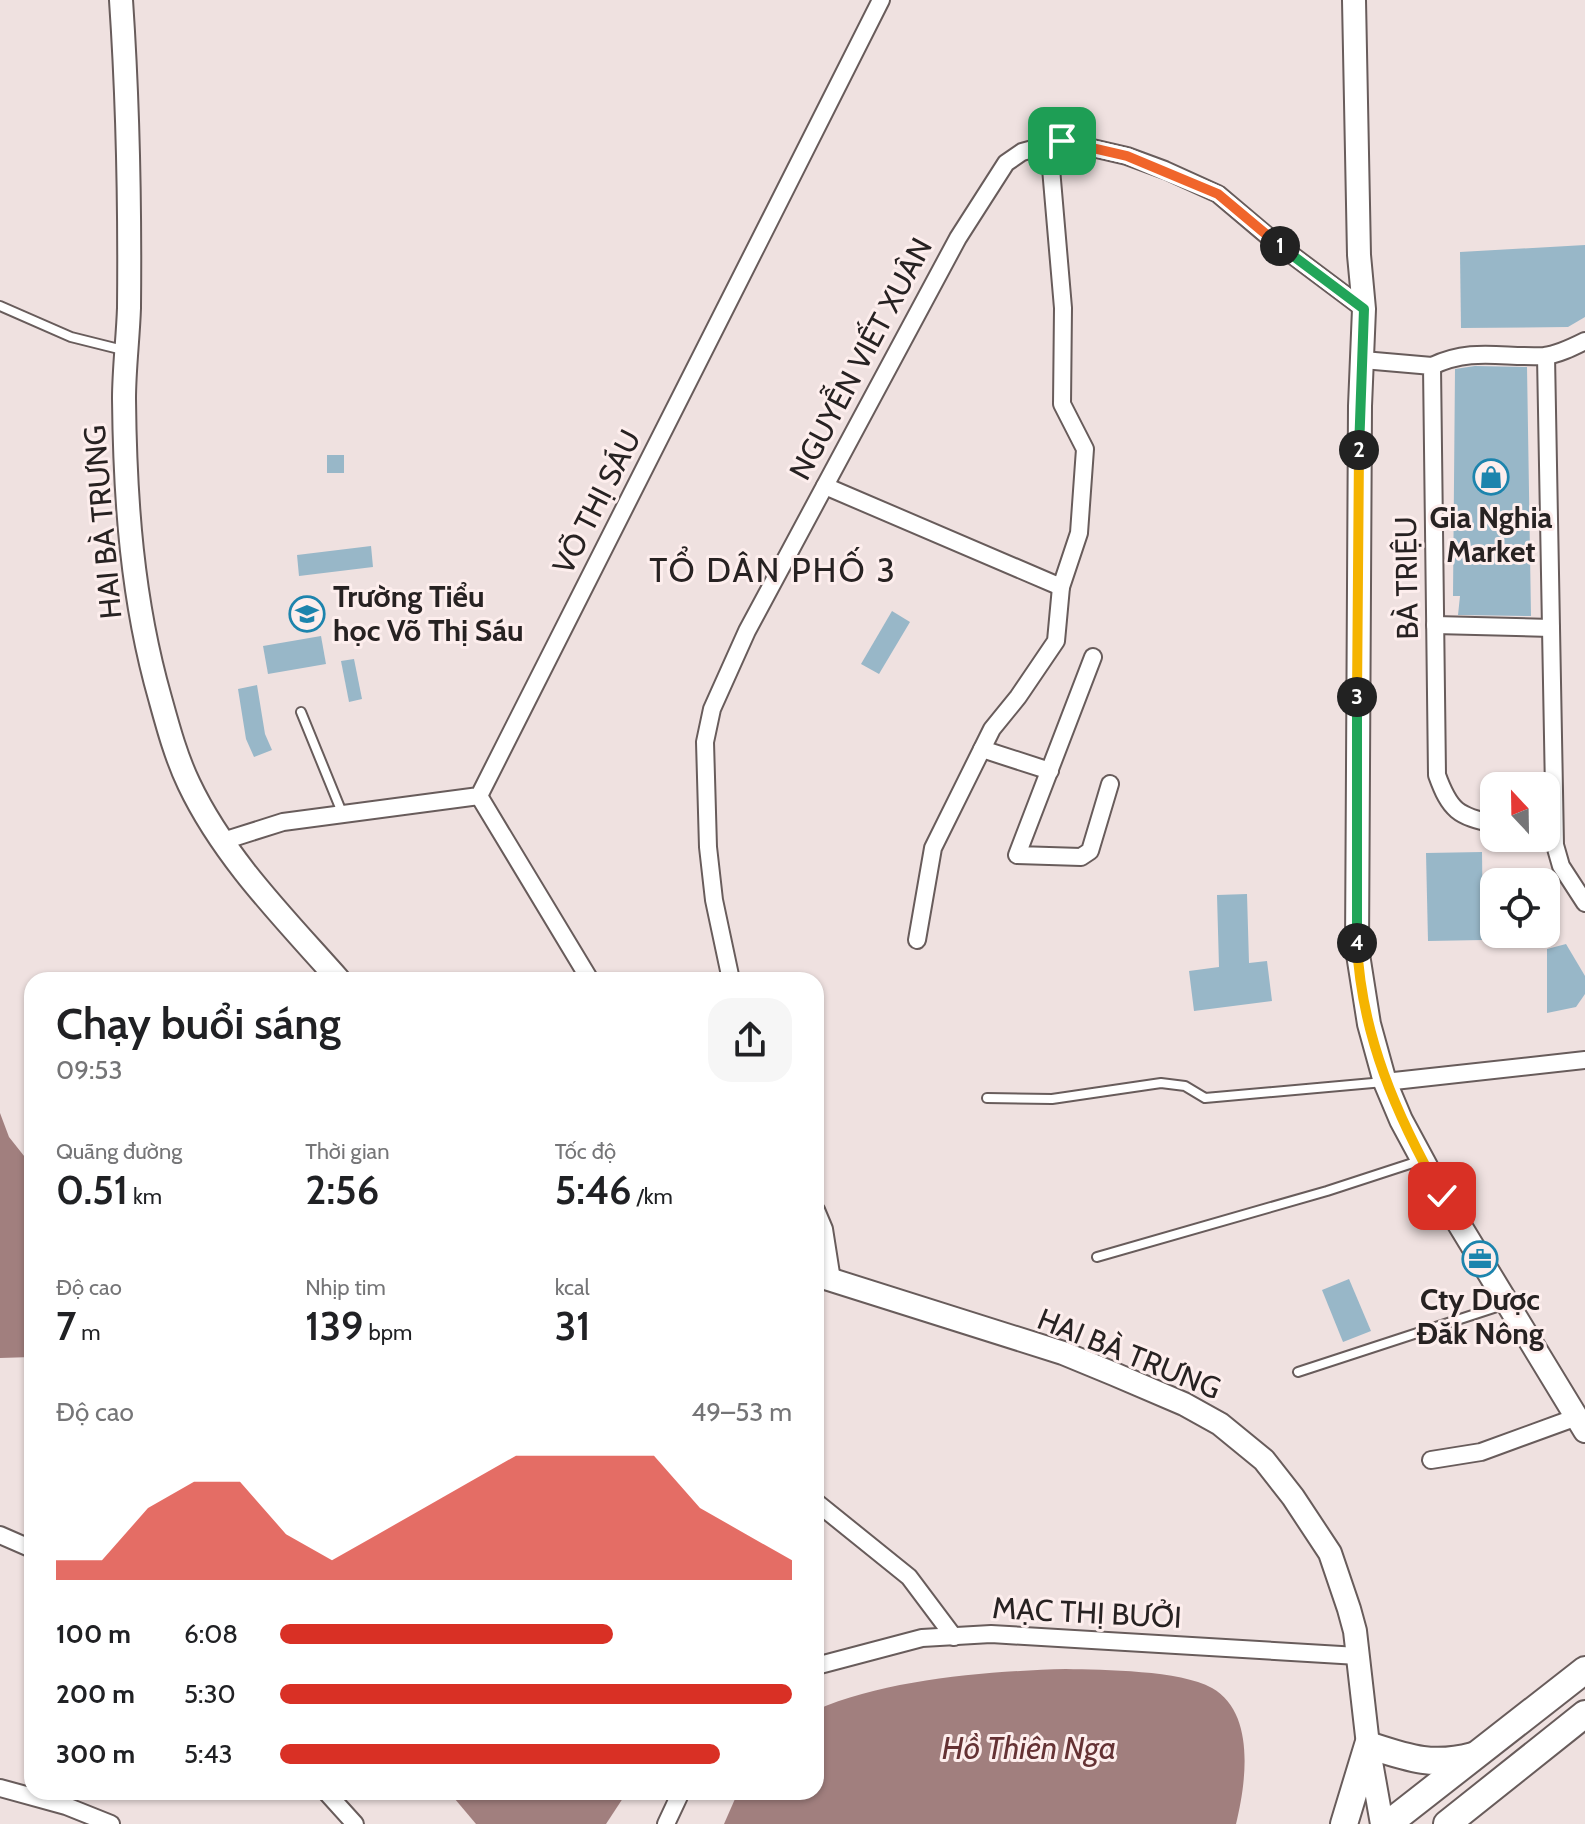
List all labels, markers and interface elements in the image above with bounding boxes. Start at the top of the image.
pin [1028,107,1096,175]
icon: arrive [1040,119,1084,163]
pin: 1 [1260,226,1300,266]
street label: NGUYỄN VIẾT XUÂN [779,230,940,486]
text: 1 [1276,232,1284,259]
street label: HAI BÀ TRƯNG [76,424,129,620]
street label: VÕ THỊ SÁU [545,424,649,580]
pin: 2 [1339,430,1379,470]
text: 2 [1353,436,1365,463]
shop icon: Gia Nghia Market [1472,458,1510,496]
place label: Gia Nghia Market [1429,499,1553,570]
street label: BÀ TRIỆU [1387,516,1426,640]
district label: TỔ DÂN PHỐ 3 [649,546,897,591]
place label: Trường Tiểu học Võ Thị Sáu [333,578,524,649]
school or university icon: Trường Tiểu học Võ Thị Sáu [288,595,326,633]
pin: 3 [1337,677,1377,717]
text: 3 [1351,683,1363,710]
north arrow [1480,772,1560,852]
map controls [1480,772,1560,948]
button: locate [1480,868,1560,948]
pin: 4 [1337,923,1377,963]
text: 4 [1350,929,1364,956]
text: Chạy buổi sáng [56,997,341,1050]
button: share [708,998,792,1082]
text: 09:53 [56,1054,122,1086]
text: Quãng đường [56,1138,182,1165]
text: Thời gian [305,1138,389,1165]
text: Tốc độ [555,1138,616,1165]
pin [1408,1162,1476,1230]
text: 0.51 [56,1165,128,1214]
text: 2:56 [305,1165,379,1214]
text: 5:46 [555,1165,632,1214]
icon: check [1420,1174,1464,1218]
text: km [128,1183,162,1210]
text: /km [632,1183,673,1210]
office icon: Cty Dược Đăk Nông [1461,1240,1499,1278]
text: Độ cao [56,1274,122,1301]
text: Nhịp tim [305,1274,386,1301]
text: kcal [555,1274,590,1301]
place label: Cty Dược Đăk Nông [1416,1281,1544,1352]
street label: HAI BÀ TRƯNG [1032,1300,1226,1407]
text: 7 [56,1301,76,1350]
text: 139 [305,1301,364,1350]
text: 31 [555,1301,590,1350]
text: m [76,1319,101,1346]
text: bpm [364,1319,412,1346]
text: Độ cao [56,1396,134,1428]
text: 49–53 m [691,1396,792,1428]
street label: MẠC THỊ BƯỞI [991,1589,1183,1636]
text: 100 m [56,1618,131,1650]
text: 6:08 [184,1618,238,1650]
text: 200 m [56,1678,135,1710]
text: 5:30 [184,1678,236,1710]
water label: Hồ Thiên Nga [942,1728,1116,1767]
text: 300 m [56,1738,135,1770]
text: 5:43 [184,1738,233,1770]

